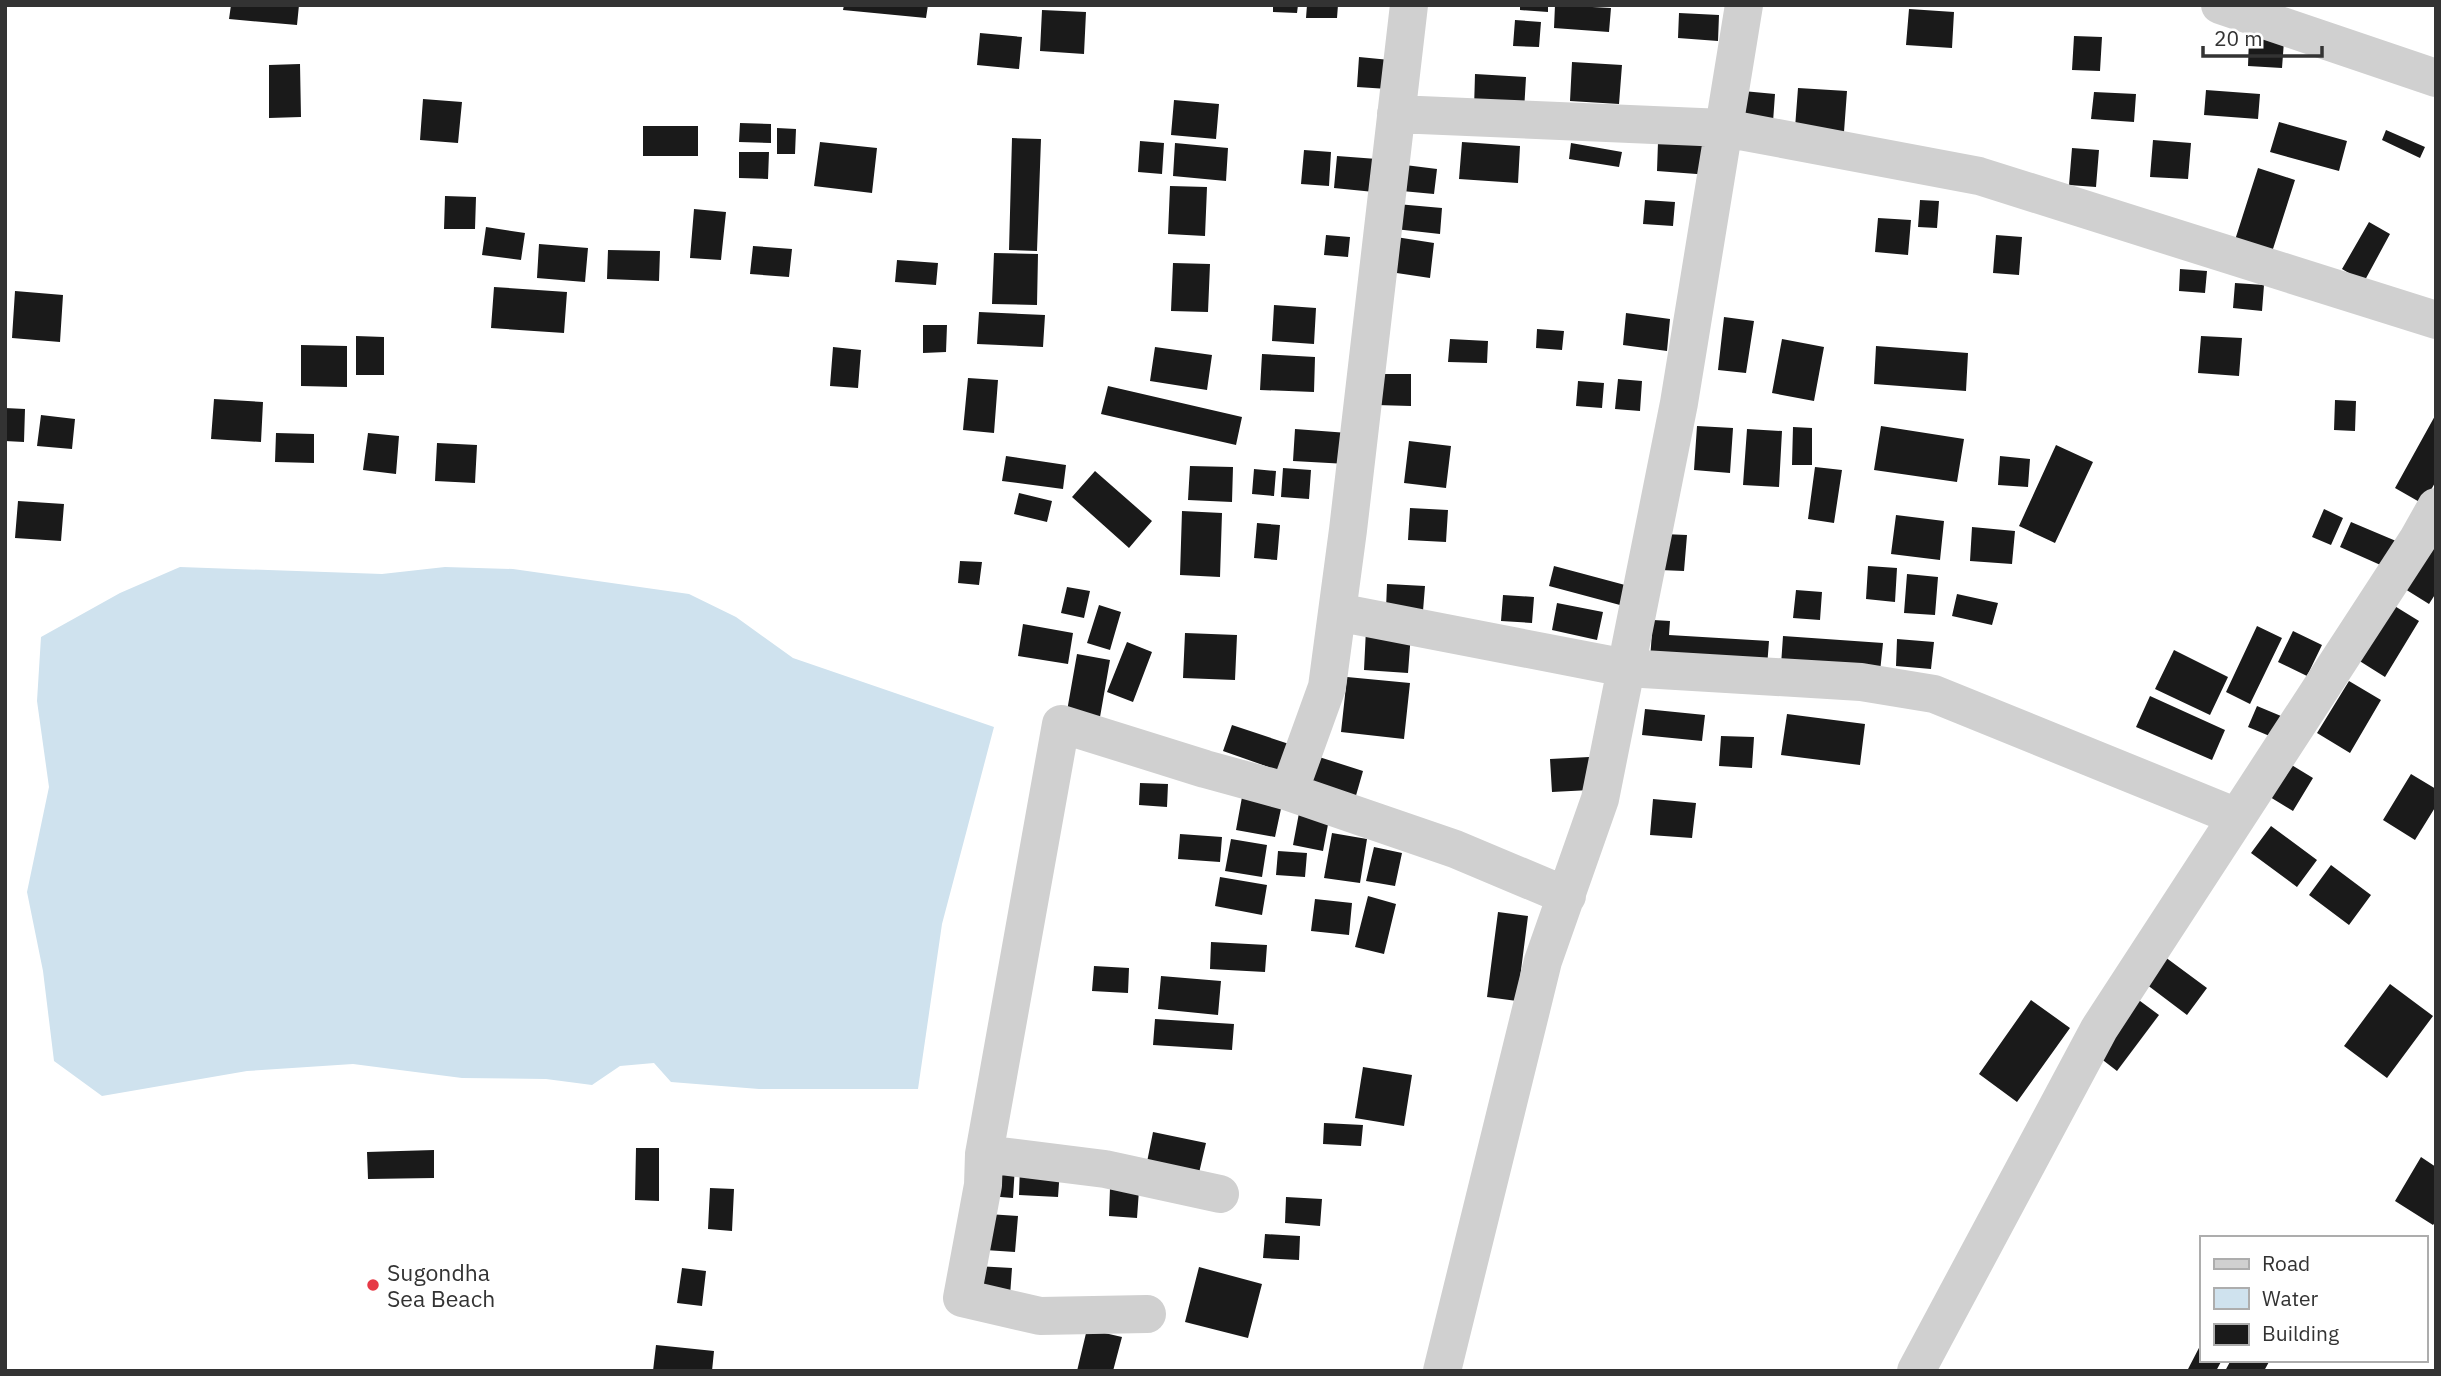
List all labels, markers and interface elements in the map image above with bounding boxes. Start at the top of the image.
scale bar [2203,14,2322,58]
text: 20 m [2214,24,2263,52]
legend [2200,1236,2427,1362]
text: Road [2262,1249,2310,1277]
place label: Sugondha Sea Beach [387,1257,495,1313]
marker: Sugondha Sea Beach [365,1277,381,1293]
text: Water [2262,1284,2319,1312]
text: Building [2262,1319,2339,1347]

